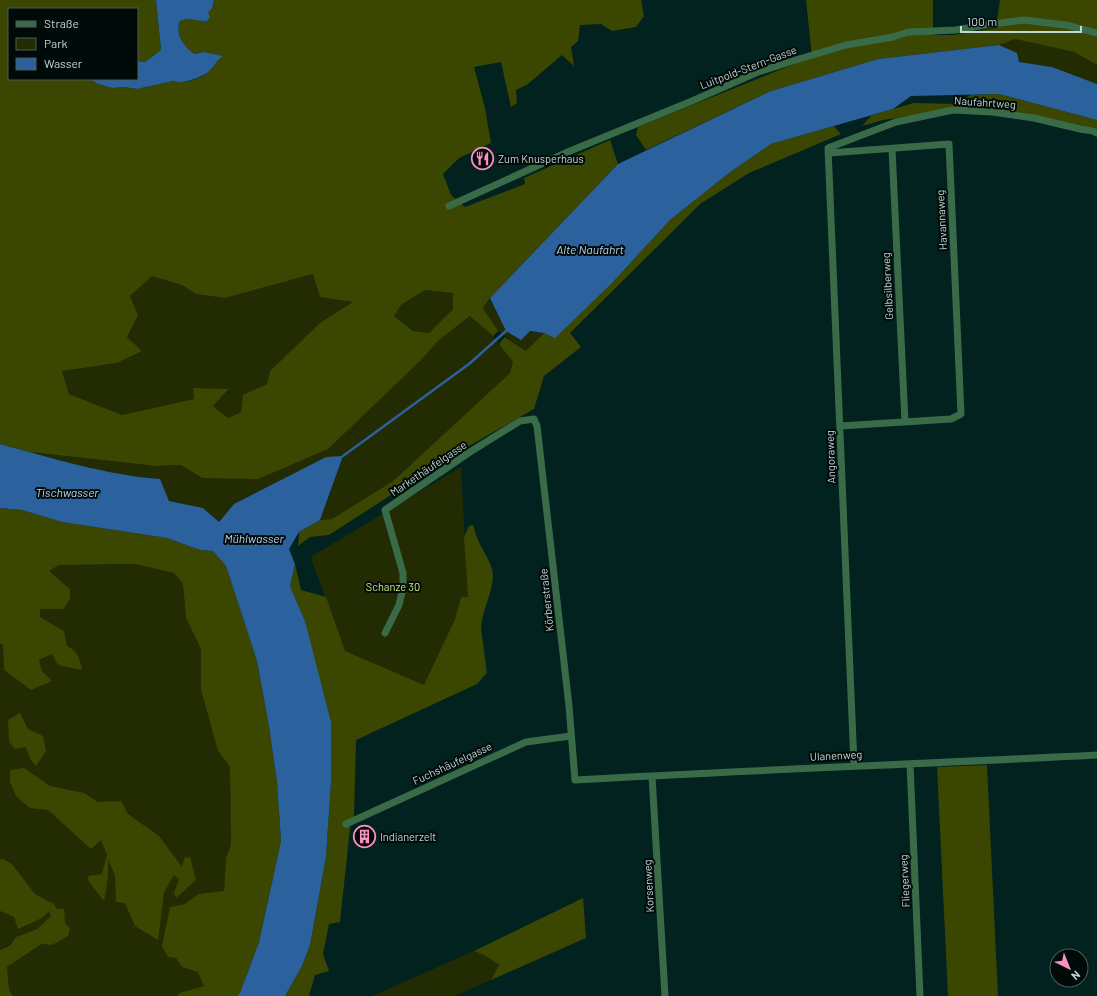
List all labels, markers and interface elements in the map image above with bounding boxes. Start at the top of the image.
legend [8,8,138,80]
scale bar [961,8,1081,34]
text: 100 m [967,14,997,28]
text: Straße [44,16,79,30]
text: Park [44,36,68,50]
street label: Luitpold-Stern-Gasse [698,42,798,91]
text: Wasser [44,56,83,70]
street label: Naufahrtweg [954,93,1016,111]
restaurant icon: Zum Knusperhaus [469,145,495,171]
place label: Zum Knusperhaus [498,152,584,165]
street label: Havannaweg [933,189,949,250]
water label: Alte Naufahrt [556,242,625,256]
street label: Gelbsilberweg [879,252,895,320]
street label: Angoraweg [823,430,837,484]
street label: Markethäufelgasse [387,437,469,498]
water label: Tischwasser [35,485,99,499]
water label: Mühlwasser [224,531,284,545]
street label: Körberstraße [536,568,556,632]
park label: Schanze 30 [366,580,420,593]
street label: Fuchshäufelgasse [410,739,494,787]
street label: Ulanenweg [810,747,863,763]
building icon: Indianerzelt [351,823,377,849]
place label: Indianerzelt [380,830,436,843]
street label: Fliegerweg [896,854,912,908]
street label: Korsenweg [640,859,656,913]
north arrow [1049,948,1089,988]
text: N [1069,968,1083,983]

